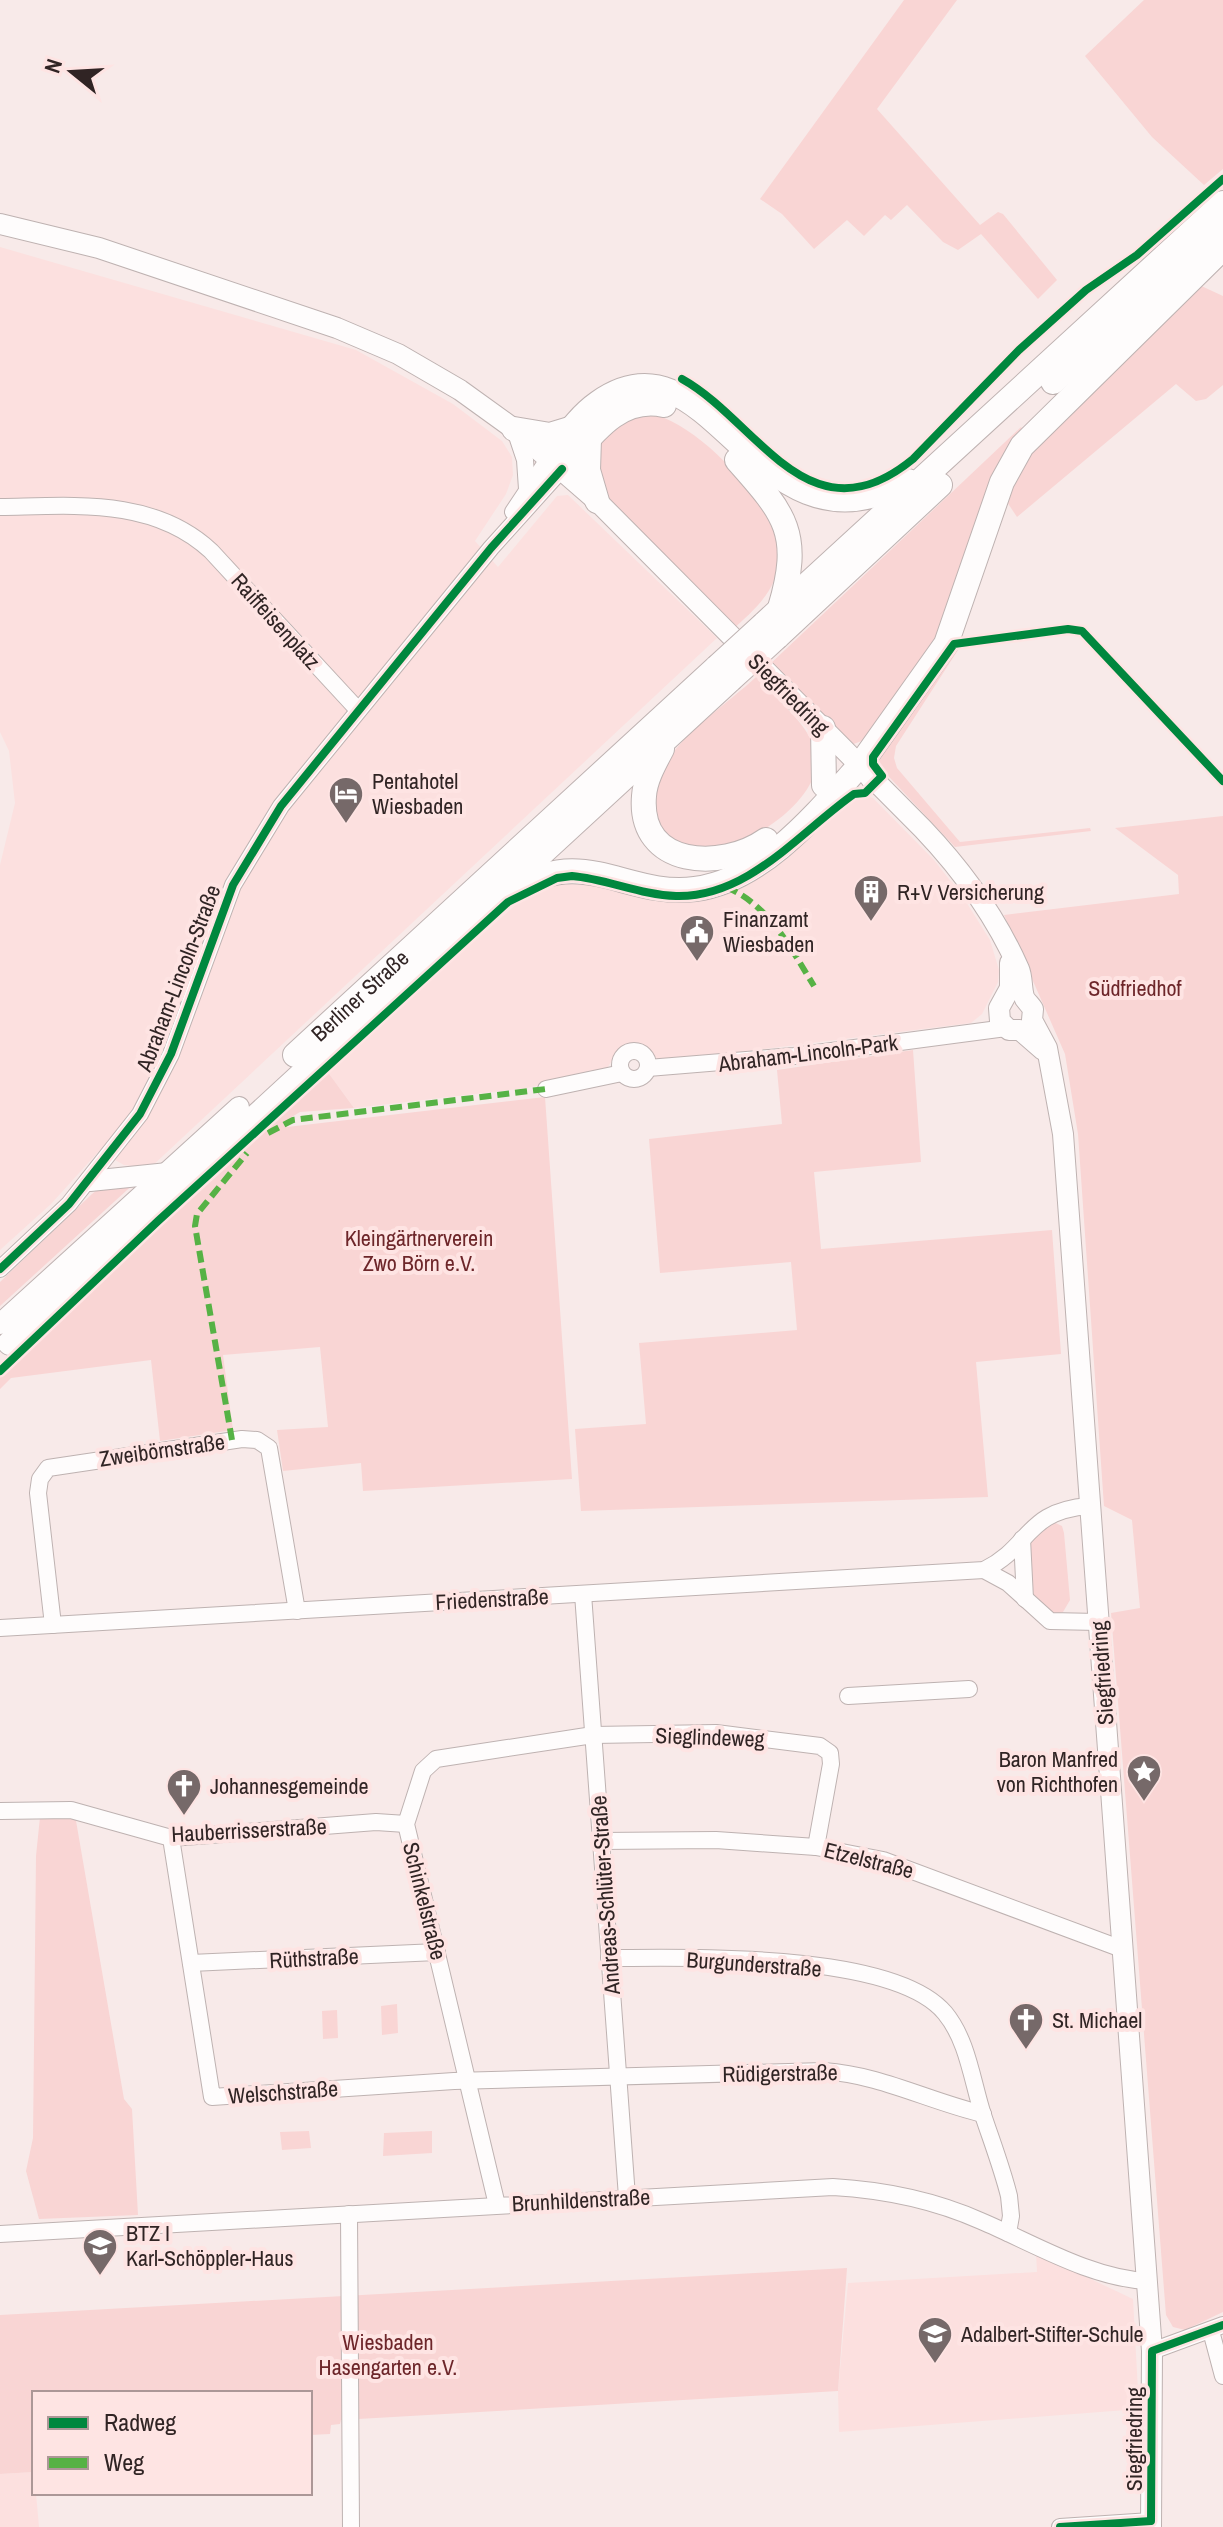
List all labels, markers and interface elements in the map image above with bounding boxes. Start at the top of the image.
north arrow [32,32,112,112]
text: N [37,55,69,77]
street label: Raiffeisenplatz [225,566,327,676]
street label: Siegfriedring [742,647,836,741]
place label: Pentahotel Wiesbaden [372,766,463,821]
hotel icon: Pentahotel Wiesbaden [327,775,365,825]
building icon: R+V Versicherung [852,873,890,923]
place label: R+V Versicherung [897,877,1044,907]
street label: Abraham-Lincoln-Straße [128,880,227,1077]
place label: Finanzamt Wiesbaden [723,904,814,959]
public building icon: Finanzamt Wiesbaden [678,913,716,963]
street label: Berliner Straße [305,943,415,1048]
park label: Südfriedhof [1088,973,1183,1003]
street label: Abraham-Lincoln-Park [716,1027,900,1079]
park label: Kleingärtnerverein Zwo Börn e.V. [345,1223,493,1278]
street label: Zweibörnstraße [97,1426,227,1474]
street label: Friedenstraße [435,1581,549,1617]
street label: Siegfriedring [1083,1620,1121,1726]
street label: Sieglindeweg [655,1720,765,1754]
place label: Baron Manfred von Richthofen [997,1744,1118,1799]
place icon: Baron Manfred von Richthofen [1125,1753,1163,1803]
church icon: Johannesgemeinde [165,1767,203,1817]
place label: Johannesgemeinde [210,1771,368,1801]
street label: Andreas-Schlüter-Straße [583,1794,627,1997]
street label: Hauberrisserstraße [171,1811,327,1849]
street label: Etzelstraße [821,1834,917,1886]
street label: Schinkelstraße [396,1839,454,1963]
street label: Rüthstraße [269,1941,359,1975]
street label: Burgunderstraße [685,1944,823,1984]
church icon: St. Michael [1007,2001,1045,2051]
place label: St. Michael [1052,2005,1142,2035]
street label: Rüdigerstraße [722,2057,838,2089]
street label: Welschstraße [227,2073,339,2111]
street label: Brunhildenstraße [511,2181,651,2219]
place label: BTZ I Karl-Schöppler-Haus [126,2218,293,2273]
school or university icon: BTZ I Karl-Schöppler-Haus [81,2227,119,2277]
school or university icon: Adalbert-Stifter-Schule [916,2315,954,2365]
place label: Adalbert-Stifter-Schule [960,2319,1144,2349]
park label: Wiesbaden Hasengarten e.V. [319,2327,457,2382]
street label: Siegfriedring [1119,2387,1149,2491]
legend [32,2391,312,2495]
text: Radweg [104,2406,176,2438]
text: Weg [104,2446,144,2478]

